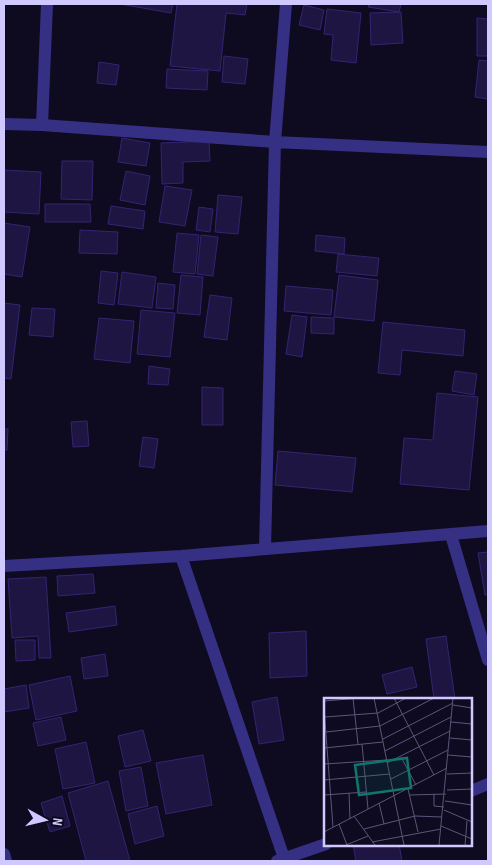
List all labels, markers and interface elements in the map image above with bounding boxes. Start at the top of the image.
inset map [324,698,472,845]
north arrow [20,795,70,845]
text: N [48,817,66,827]

